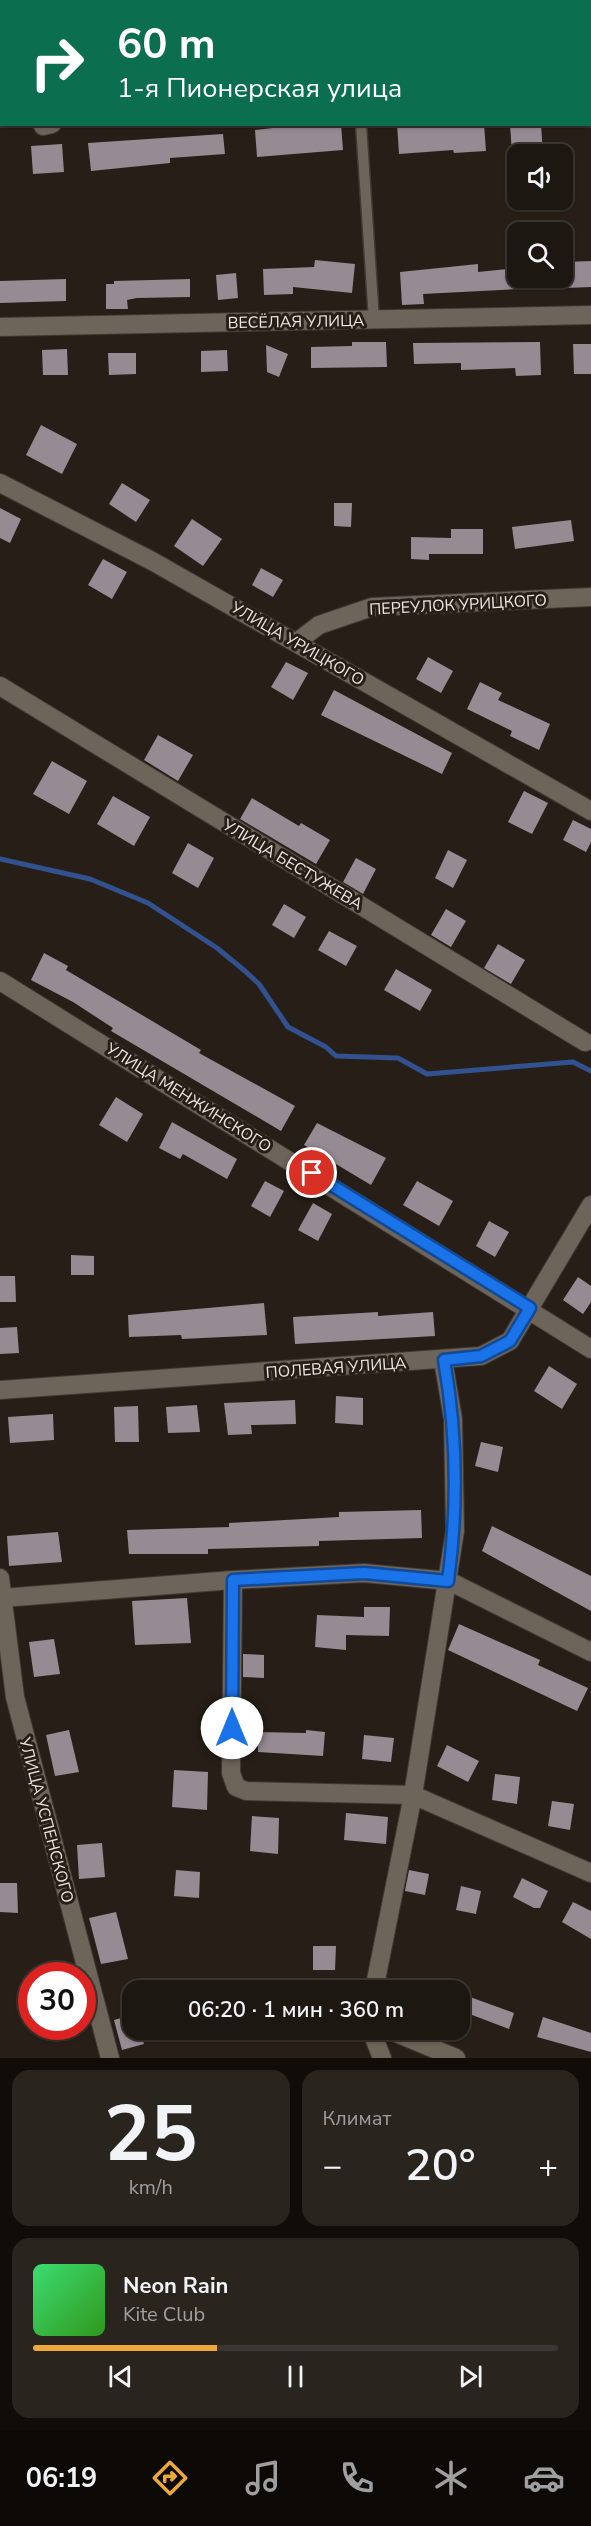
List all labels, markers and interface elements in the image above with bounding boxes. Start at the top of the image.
text: 60 m [117,16,216,73]
icon: right [18,24,96,102]
text: 1-я Пионерская улица [117,70,402,107]
map controls [507,144,573,288]
button: sound [507,144,573,210]
button: search [507,222,573,288]
street label: ВЕСЁЛАЯ УЛИЦА [227,310,365,334]
street label: ПЕРЕУЛОК УРИЦКОГО [369,589,547,621]
street label: УЛИЦА УРИЦКОГО [226,596,368,691]
street label: УЛИЦА БЕСТУЖЕВА [217,814,367,916]
street label: УЛИЦА МЕНЖИНСКОГО [101,1037,275,1158]
pin [286,1147,337,1198]
icon: arrive [295,1156,328,1189]
street label: ПОЛЕВАЯ УЛИЦА [265,1352,407,1384]
position arrow [200,1696,264,1760]
street label: УЛИЦА УСПЕНСКОГО [13,1734,79,1905]
speed limit sign: 30 [18,1962,96,2040]
text: 06:20 · 1 мин · 360 m [188,1995,404,2025]
text: 25 [104,2081,198,2188]
text: Климат [323,2105,391,2132]
text: 20° [405,2135,476,2196]
text: − [323,2144,342,2189]
text: + [538,2144,558,2189]
text: km/h [129,2174,173,2201]
text: Neon Rain [123,2271,228,2301]
text: Kite Club [123,2301,205,2328]
icon: previous [104,2360,137,2393]
icon: pause [279,2360,312,2393]
icon: next [454,2360,487,2393]
icon: directions [149,2457,191,2499]
icon: music [242,2457,284,2499]
icon: phone [336,2457,378,2499]
icon: climate [430,2457,472,2499]
icon: car [523,2457,565,2499]
text: 06:19 [26,2460,97,2497]

